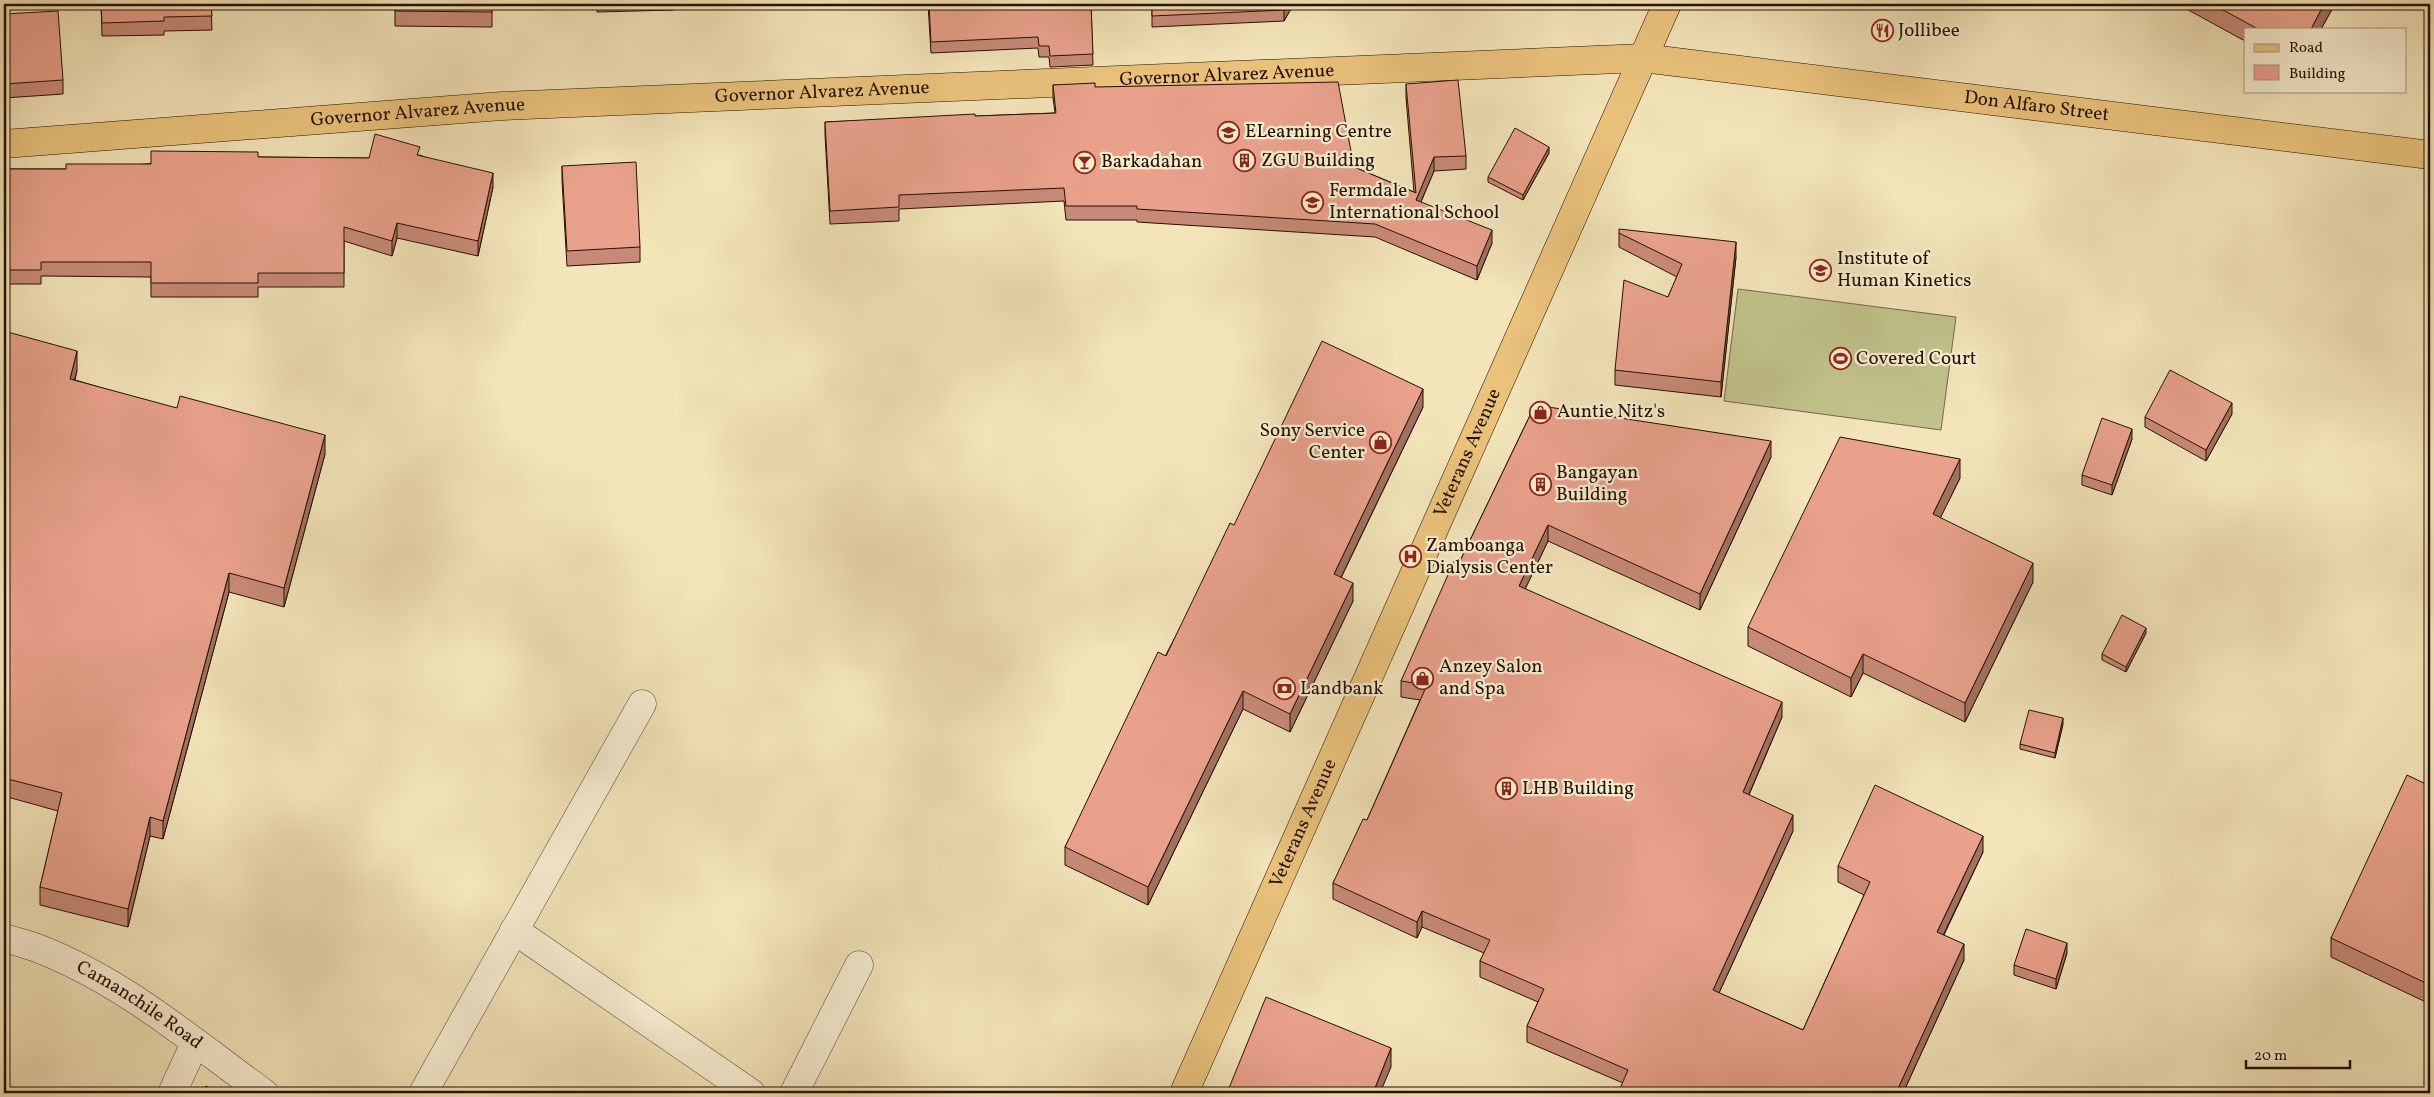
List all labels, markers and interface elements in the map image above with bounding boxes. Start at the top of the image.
place label: Jollibee [1898,18,1960,44]
restaurant icon: Jollibee [1870,19,1894,43]
legend [2244,28,2406,92]
text: Road [2289,38,2323,59]
street label: Governor Alvarez Avenue [1119,58,1335,93]
text: Building [2289,64,2346,85]
street label: Governor Alvarez Avenue [714,75,930,110]
street label: Don Alfaro Street [1963,85,2111,128]
street label: Governor Alvarez Avenue [310,92,526,134]
place label: ELearning Centre [1245,119,1392,145]
school or university icon: ELearning Centre [1217,120,1241,144]
place label: ZGU Building [1261,148,1375,174]
place label: Barkadahan [1101,149,1202,175]
building icon: ZGU Building [1233,149,1257,173]
bar icon: Barkadahan [1073,150,1097,174]
place label: Fermdale International School [1329,178,1500,226]
school or university icon: Fermdale International School [1301,190,1325,214]
place label: Institute of Human Kinetics [1837,246,1971,294]
school or university icon: Institute of Human Kinetics [1809,258,1833,282]
place label: Covered Court [1856,346,1977,372]
sports icon: Covered Court [1828,347,1852,371]
street label: Veterans Avenue [1428,384,1508,522]
place label: Auntie Nitz's [1557,399,1665,425]
shop icon: Auntie Nitz's [1529,400,1553,424]
place label: Sony Service Center [1260,418,1365,466]
shop icon: Sony Service Center [1369,430,1393,454]
place label: Bangayan Building [1556,460,1638,508]
building icon: Bangayan Building [1528,472,1552,496]
place label: Zamboanga Dialysis Center [1426,533,1553,581]
hospital icon: Zamboanga Dialysis Center [1398,545,1422,569]
place label: Anzey Salon and Spa [1439,654,1543,702]
shop icon: Anzey Salon and Spa [1411,666,1435,690]
place label: Landbank [1300,676,1384,702]
bank icon: Landbank [1272,677,1296,701]
street label: Veterans Avenue [1264,755,1344,892]
place label: LHB Building [1522,776,1634,802]
building icon: LHB Building [1494,777,1518,801]
street label: Camanchile Road [72,955,208,1056]
scale bar [2246,1037,2350,1069]
text: 20 m [2254,1046,2287,1067]

